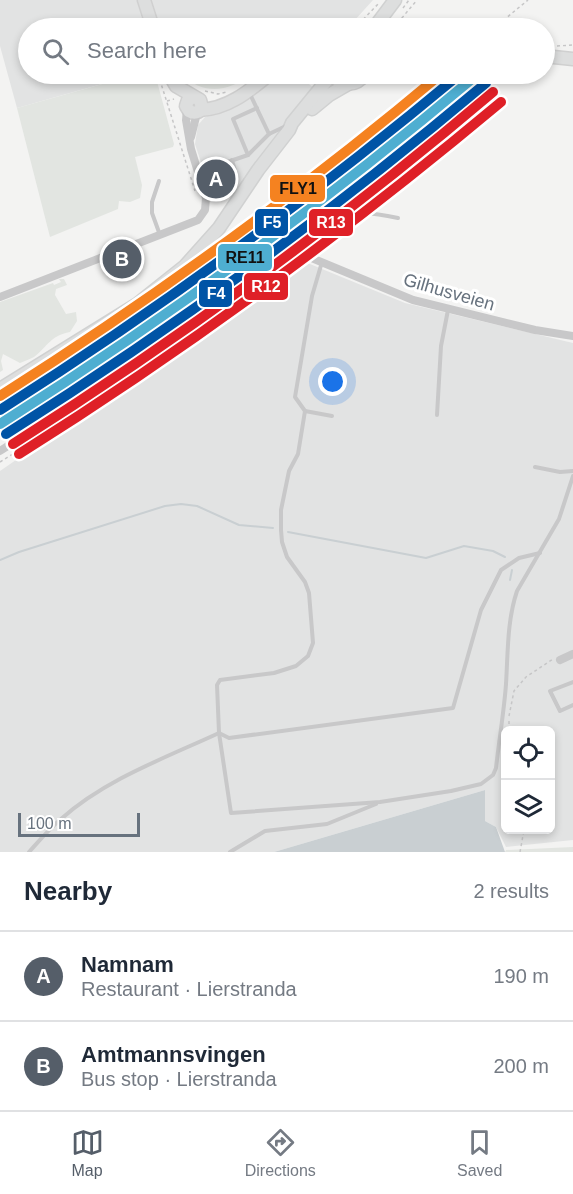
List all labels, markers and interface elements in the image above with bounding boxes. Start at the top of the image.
search box [18,18,555,84]
icon: search [39,35,72,68]
text: Search here [87,38,207,63]
pin: A [196,156,236,201]
line badge: FLY1 [269,174,326,203]
text: FLY1 [279,180,317,197]
line badge: F5 [254,208,289,237]
line badge: R13 [308,208,354,237]
text: F5 [263,214,281,231]
text: R13 [316,214,346,231]
pin: B [102,236,142,282]
line badge: RE11 [217,243,273,272]
text: RE11 [225,249,265,266]
street label: Gilhusveien [401,269,497,315]
line badge: R12 [243,272,289,301]
text: R12 [251,278,281,295]
line badge: F4 [198,279,233,308]
text: F4 [207,285,225,302]
your location [318,367,347,396]
map controls [501,726,555,834]
button: locate [501,726,555,780]
button: layers [501,780,555,834]
scale bar [18,810,140,838]
text: 100 m [27,815,71,832]
text: Nearby [24,876,112,906]
text: 2 results [473,880,549,902]
text: Namnam [81,952,174,977]
text: A [36,965,51,987]
text: 190 m [493,965,549,987]
text: Restaurant · Lierstranda [81,978,297,1000]
text: Amtmannsvingen [81,1042,266,1067]
text: B [36,1055,51,1077]
text: 200 m [493,1055,549,1077]
text: Bus stop · Lierstranda [81,1068,277,1090]
tab: Map [71,1126,104,1180]
tab: Directions [245,1126,316,1180]
tab: Saved [457,1126,502,1180]

